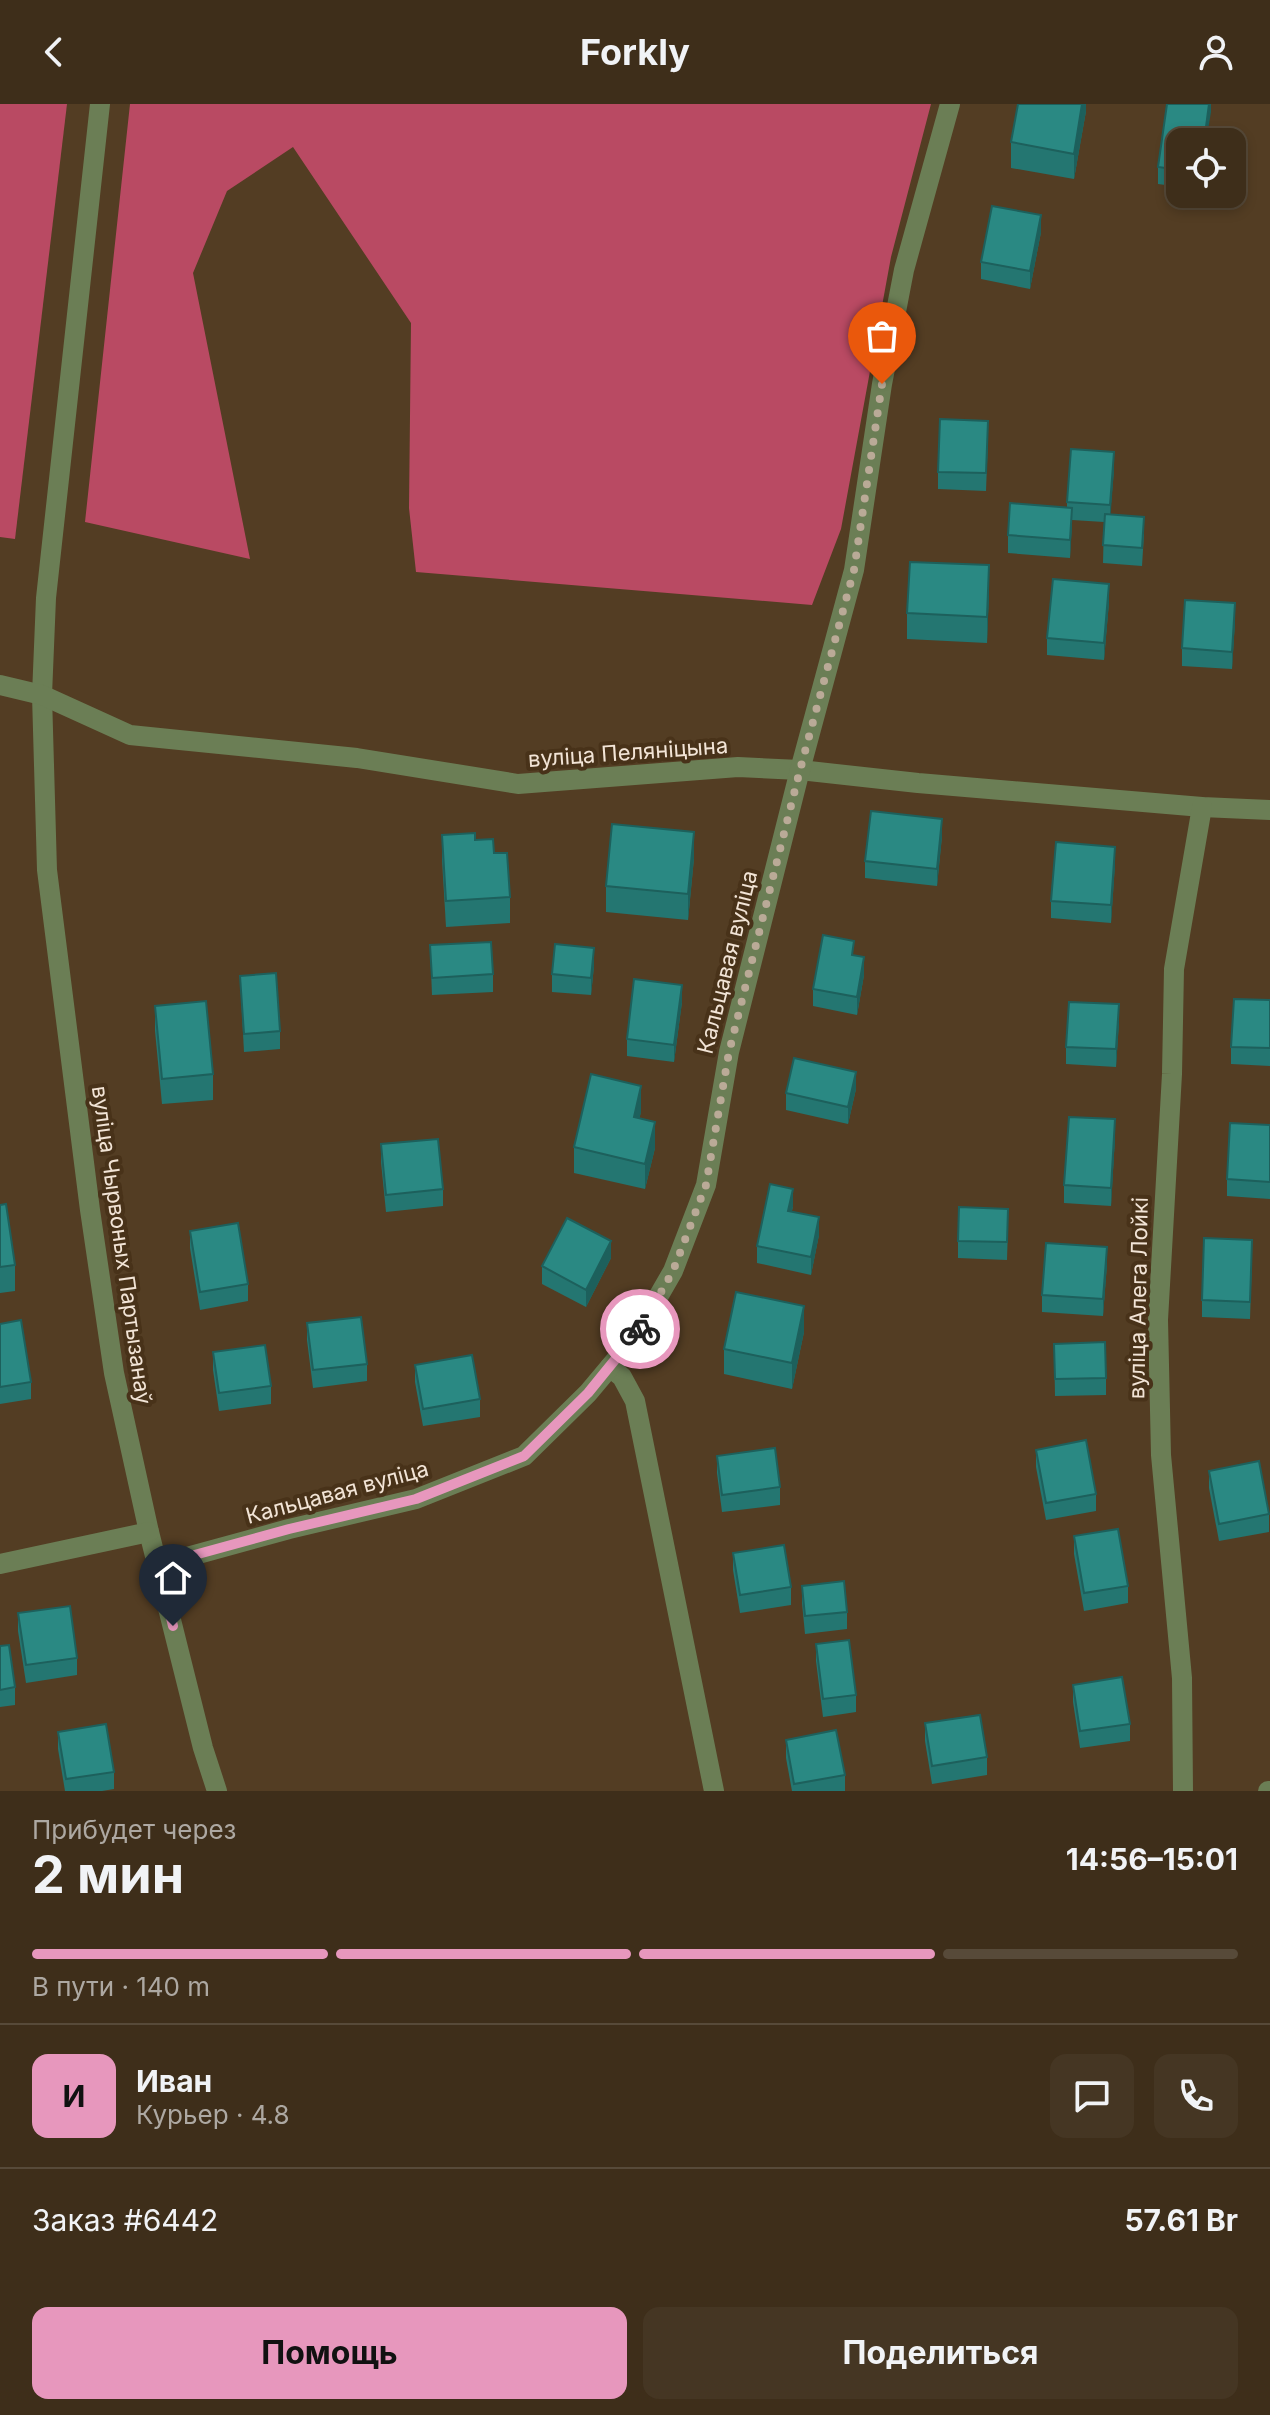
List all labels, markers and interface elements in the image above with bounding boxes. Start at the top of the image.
icon: back [32,30,76,74]
text: Forkly [580,30,690,74]
icon: person [1194,30,1238,74]
map controls [1166,128,1246,208]
button: locate [1166,128,1246,208]
pin [848,302,916,384]
icon: bag [860,314,904,358]
street label: вуліца Пеляніцына [527,732,729,772]
street label: Кальцавая вуліца [692,868,762,1056]
street label: вуліца Чырвоных Партызанаў [87,1084,157,1406]
street label: вуліца Алега Лойкі [1123,1197,1153,1399]
courier [600,1289,680,1369]
icon: bike [618,1307,662,1351]
street label: Кальцавая вуліца [243,1455,431,1529]
pin [139,1544,207,1626]
icon: home [151,1556,195,1600]
text: Прибудет через [32,1814,236,1845]
text: 14:56–15:01 [1066,1841,1238,1877]
text: 2 мин [32,1843,184,1906]
text: В пути · 140 m [32,1971,210,2002]
button: chat [1050,2054,1134,2138]
button: phone [1154,2054,1238,2138]
text: Иван [136,2063,212,2099]
text: И [63,2078,85,2114]
text: Курьер · 4.8 [136,2099,290,2130]
text: Заказ #6442 [32,2202,218,2238]
text: 57.61 Br [1124,2202,1238,2238]
button: Помощь [32,2307,627,2399]
button: Поделиться [643,2307,1238,2399]

